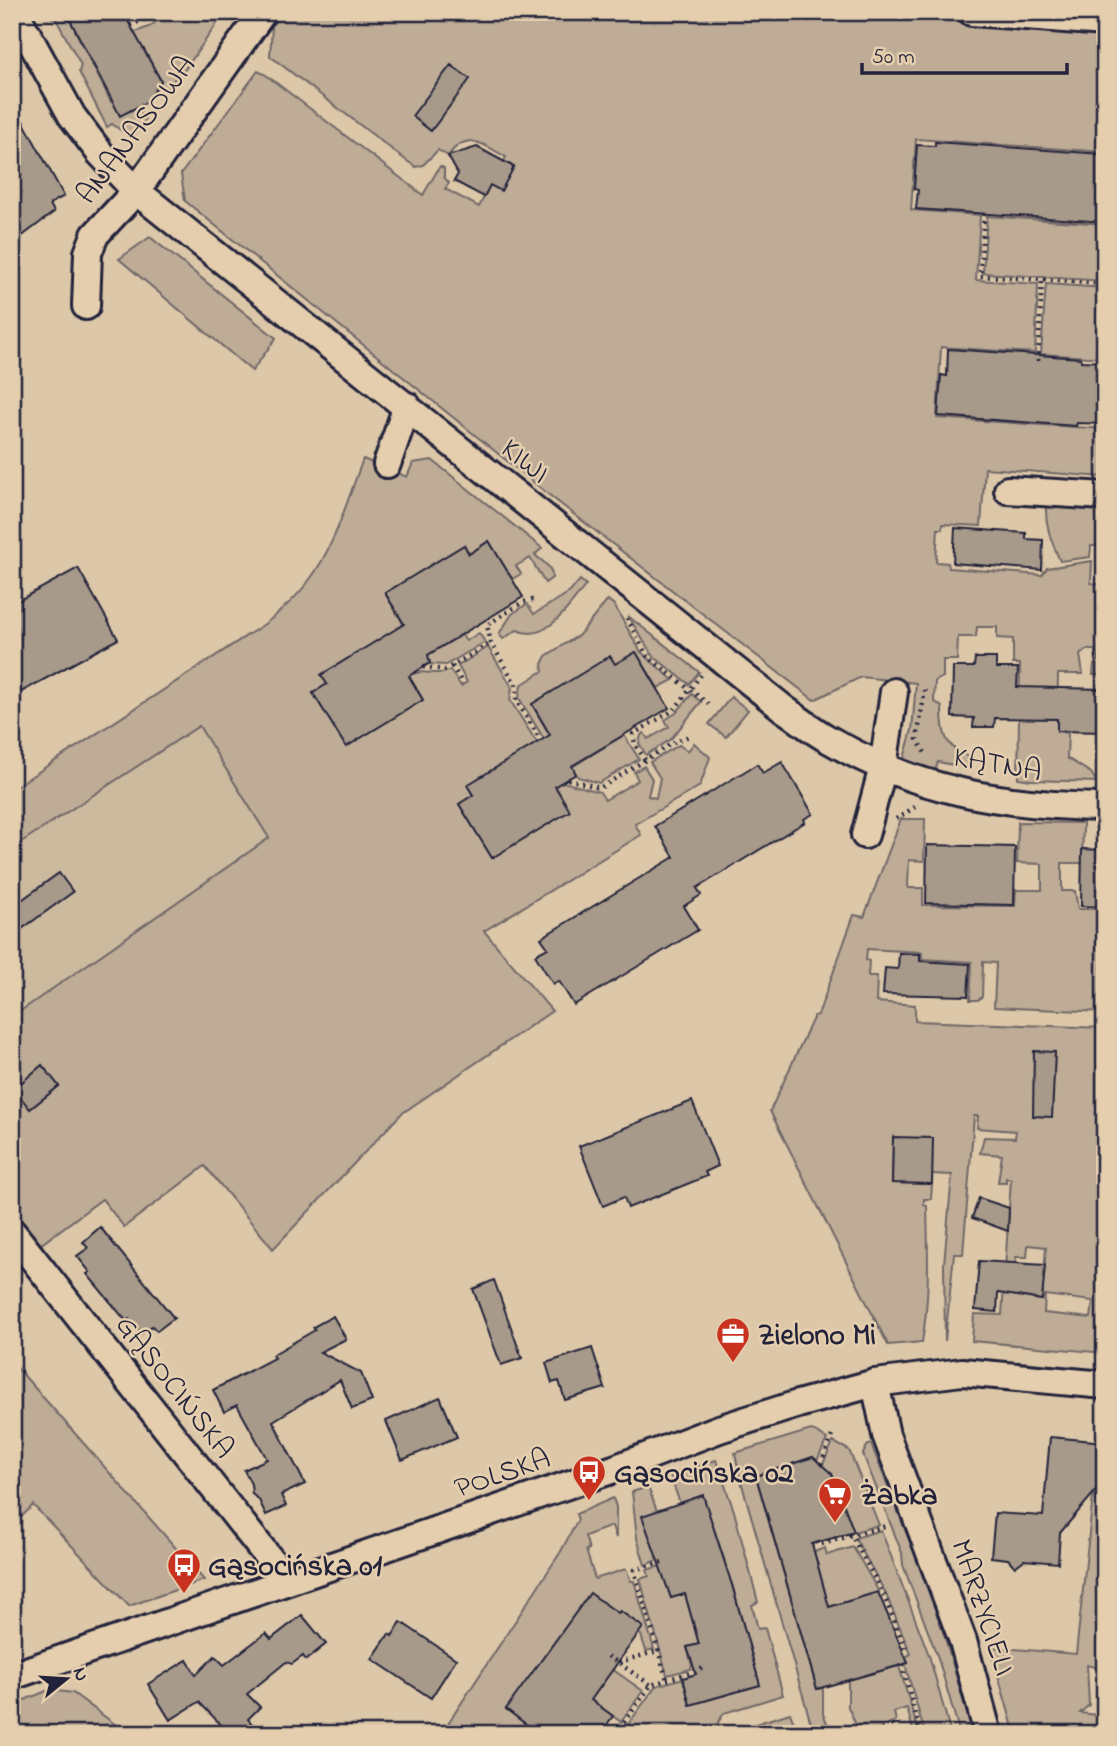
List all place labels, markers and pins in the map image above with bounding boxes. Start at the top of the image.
office icon: Zielono Mi [714,1315,752,1364]
place label: Zielono Mi [758,1315,876,1359]
bus stop icon: Gąsocińska 02 [570,1453,608,1502]
place label: Gąsocińska 02 [614,1453,793,1497]
supermarket icon: Żabka [816,1475,854,1524]
place label: Żabka [860,1475,938,1519]
bus stop icon: Gąsocińska 01 [165,1546,203,1595]
place label: Gąsocińska 01 [208,1546,382,1590]

